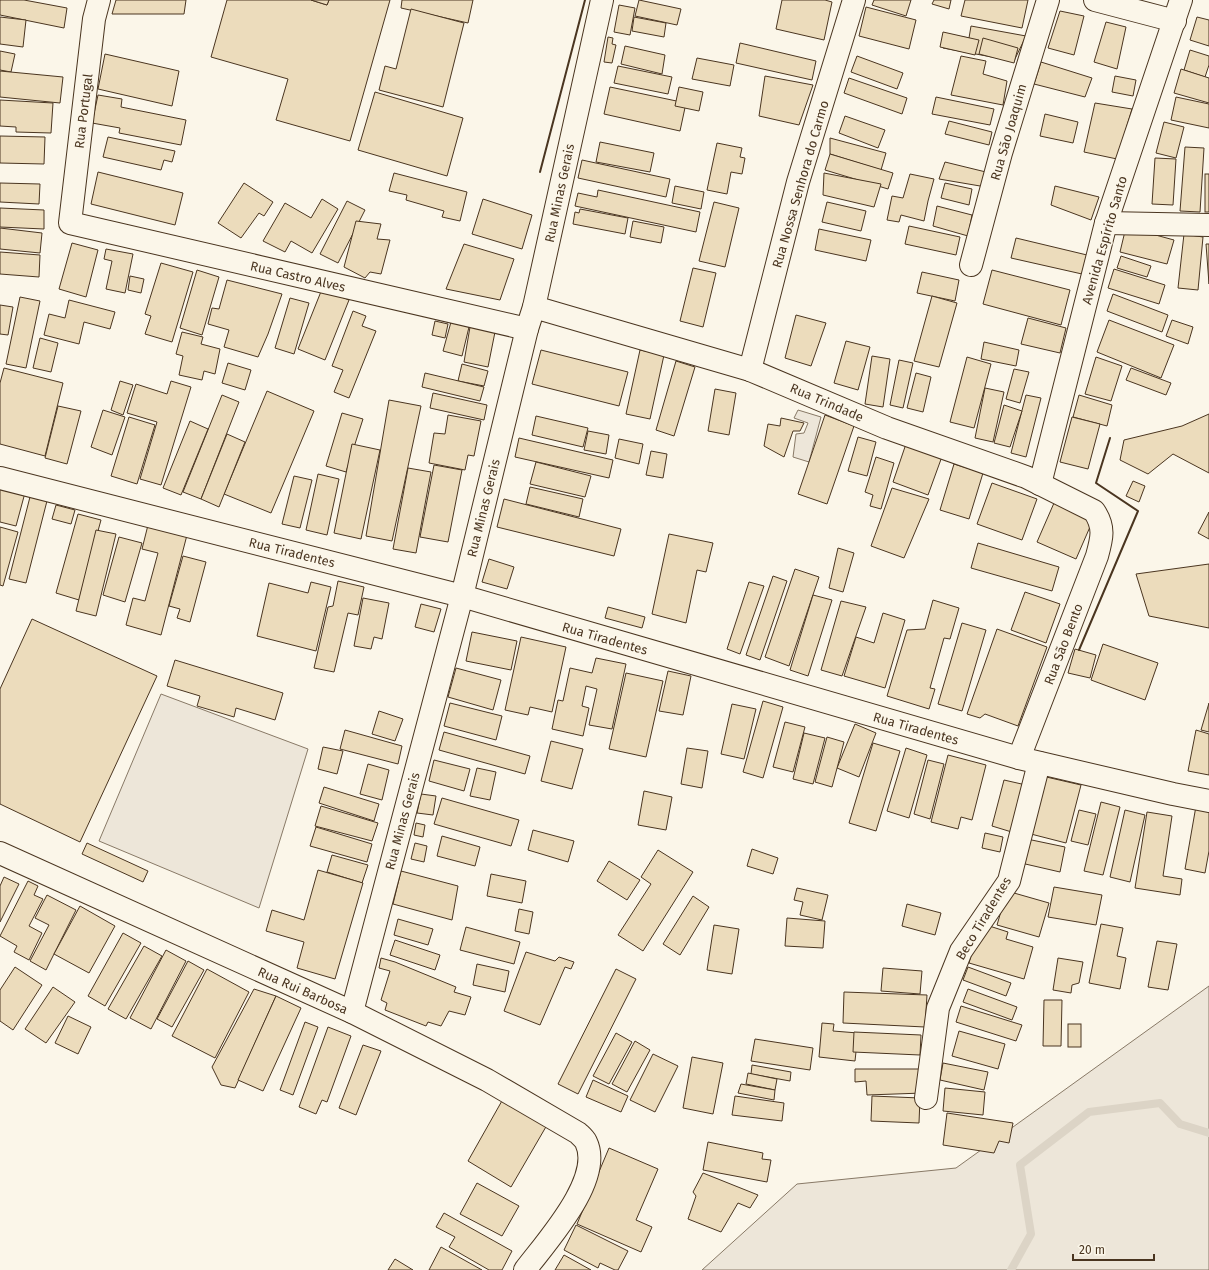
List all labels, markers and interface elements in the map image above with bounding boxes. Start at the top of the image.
street label: Rua Portugal [71,73,96,149]
street label: Rua São Joaquim [988,82,1029,182]
street label: Rua Nossa Senhora do Carmo [769,99,832,270]
street label: Rua Minas Gerais [542,142,577,244]
street label: Avenida Espírito Santo [1079,174,1130,306]
street label: Rua Castro Alves [249,258,347,295]
street label: Rua Trindade [788,380,866,425]
street label: Rua Minas Gerais [464,458,503,559]
street label: Rua Tiradentes [247,535,336,570]
street label: Rua São Bento [1041,601,1086,687]
street label: Rua Tiradentes [560,619,649,658]
street label: Rua Tiradentes [871,709,960,748]
street label: Rua Minas Gerais [382,771,423,872]
street label: Beco Tiradentes [953,874,1014,962]
street label: Rua Rui Barbosa [256,964,350,1017]
scale bar [1073,1236,1154,1262]
text: 20 m [1079,1243,1105,1257]

